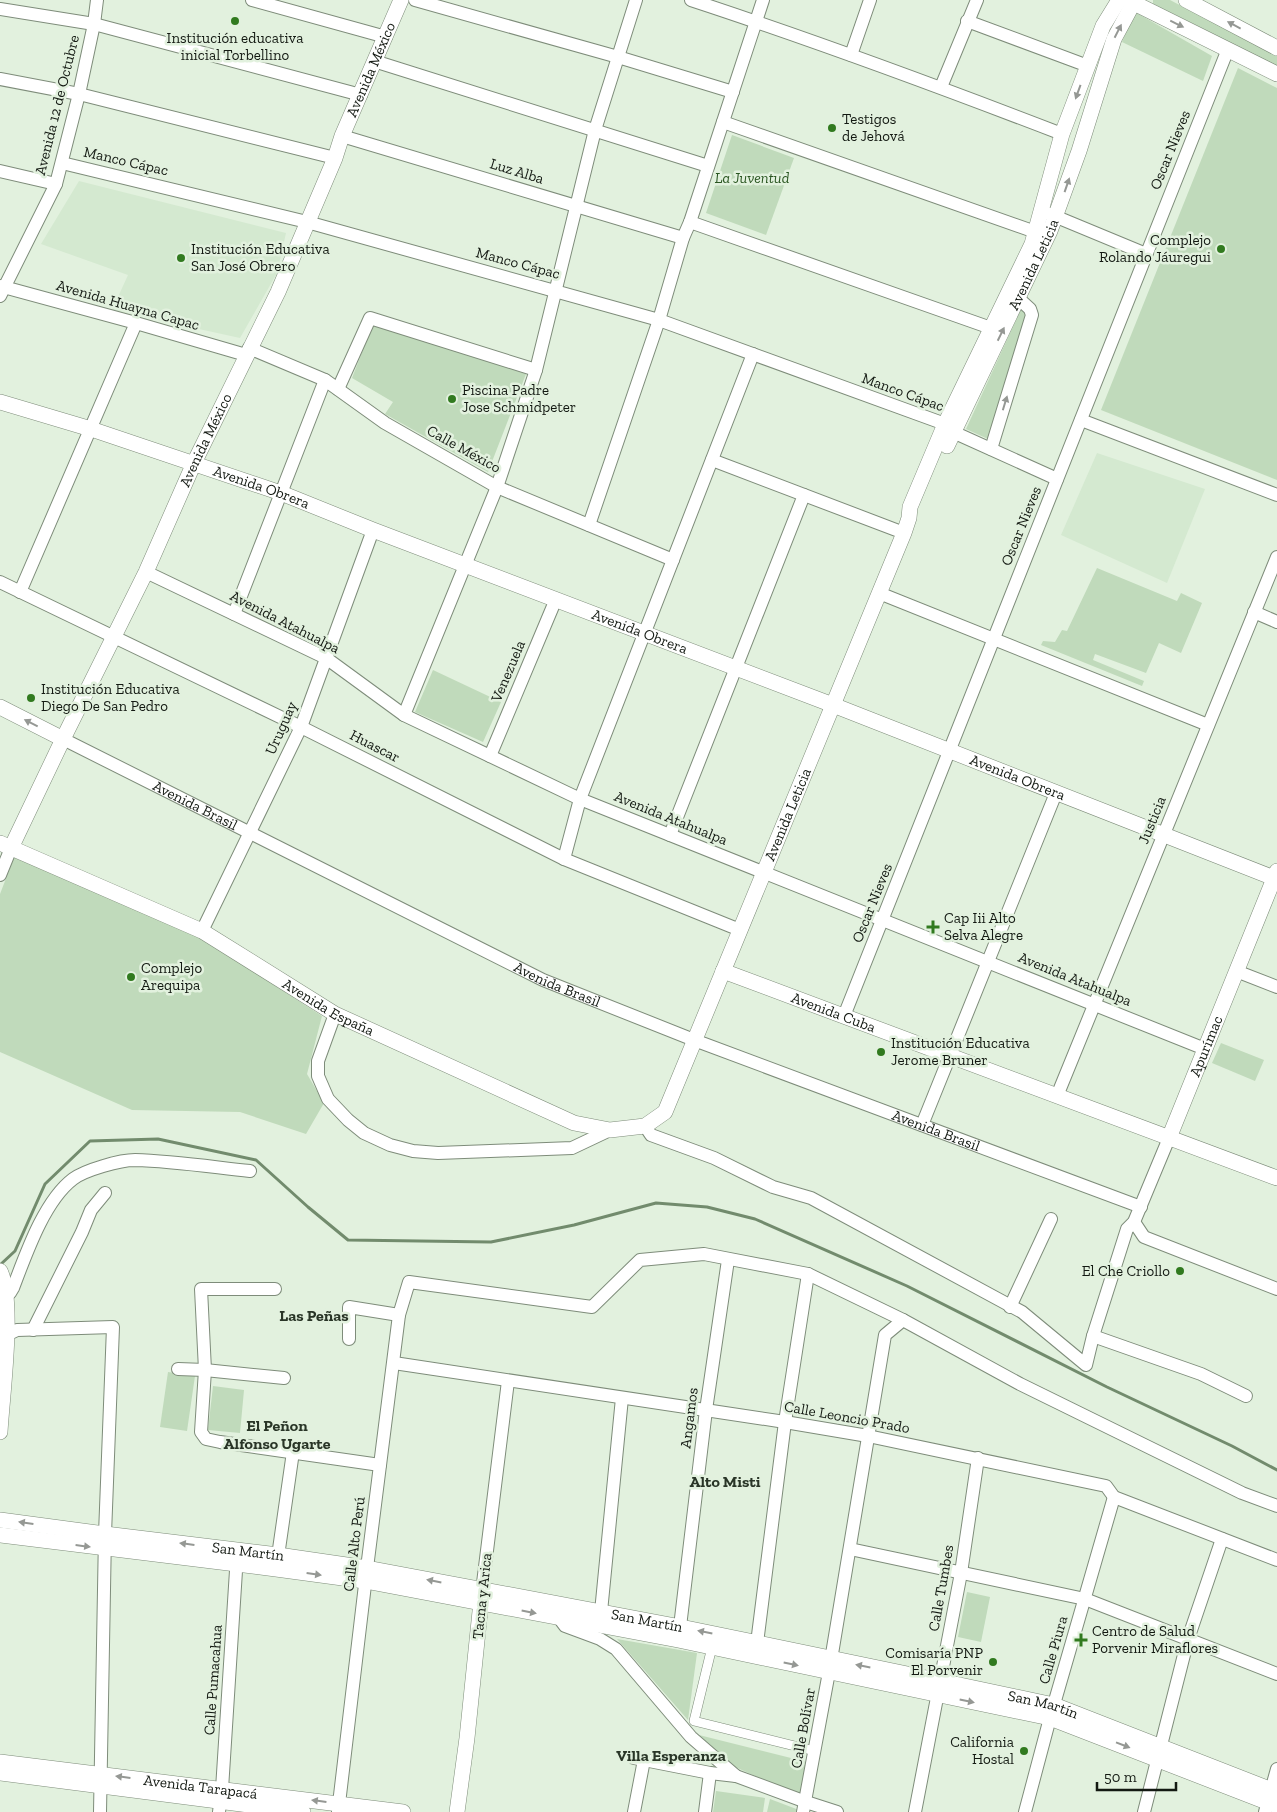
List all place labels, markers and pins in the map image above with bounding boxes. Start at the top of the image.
marker: Institución educativa inicial Torbellino [229,15,241,27]
place label: Institución educativa inicial Torbellino [167,29,303,64]
place label: Testigos de Jehová [842,110,905,145]
marker: Testigos de Jehová [826,122,838,134]
place label: Complejo Rolando Jáuregui [1099,231,1211,266]
place label: Institución Educativa San José Obrero [191,240,330,275]
marker: Complejo Rolando Jáuregui [1215,243,1227,255]
marker: Institución Educativa San José Obrero [175,252,187,264]
place label: Piscina Padre Jose Schmidpeter [462,381,576,416]
marker: Piscina Padre Jose Schmidpeter [446,393,458,405]
place label: Institución Educativa Diego De San Pedro [41,680,180,715]
marker: Institución Educativa Diego De San Pedro [25,692,37,704]
place label: Cap Iii Alto Selva Alegre [944,909,1023,944]
marker: Cap Iii Alto Selva Alegre [926,920,940,934]
place label: Complejo Arequipa [141,959,202,994]
marker: Complejo Arequipa [125,971,137,983]
place label: Institución Educativa Jerome Bruner [891,1034,1030,1069]
marker: Institución Educativa Jerome Bruner [875,1046,887,1058]
place label: El Che Criollo [1082,1262,1170,1280]
marker: El Che Criollo [1174,1265,1186,1277]
place label: Centro de Salud Porvenir Miraflores [1092,1622,1218,1657]
marker: Centro de Salud Porvenir Miraflores [1074,1633,1088,1647]
place label: Comisaría PNP El Porvenir [885,1644,983,1679]
marker: Comisaría PNP El Porvenir [987,1656,999,1668]
place label: California Hostal [950,1733,1014,1768]
marker: California Hostal [1018,1745,1030,1757]

